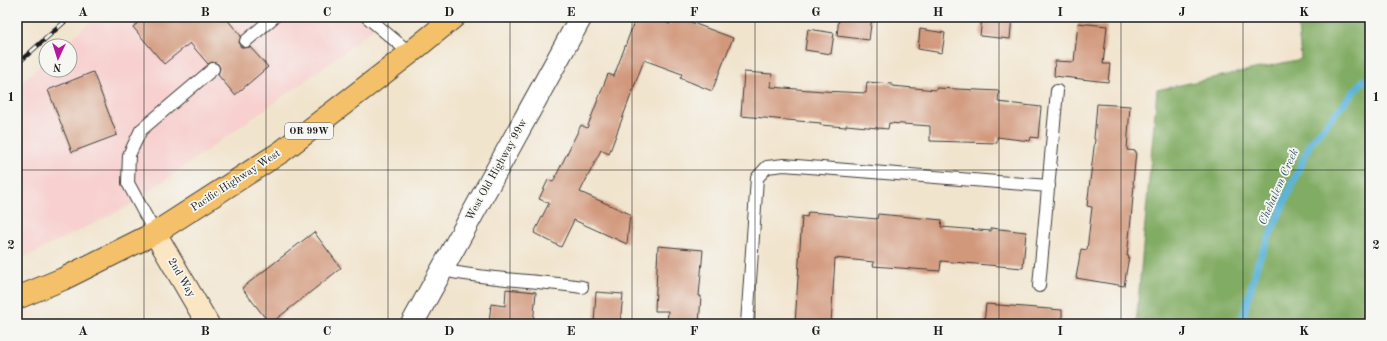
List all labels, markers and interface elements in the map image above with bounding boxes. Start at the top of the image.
text: A [78,6,88,19]
text: B [200,6,210,19]
text: C [323,6,331,19]
text: D [444,6,454,19]
text: E [567,6,576,19]
text: F [690,6,699,19]
text: G [811,6,821,19]
text: H [933,6,944,19]
text: I [1057,6,1063,19]
text: J [1178,6,1186,19]
text: K [1299,6,1309,19]
north arrow [38,38,78,78]
text: N [52,61,62,72]
text: 1 [7,91,15,104]
text: 1 [1372,91,1380,104]
street label: West Old Highway 99w [465,117,530,223]
road number: OR 99W [285,123,333,139]
water label: Chehalem Creek [1257,147,1301,227]
street label: Pacific Highway West [189,148,283,214]
text: 2 [7,239,15,252]
text: 2 [1372,239,1380,252]
street label: 2nd Way [165,257,197,300]
text: A [78,325,88,338]
text: B [200,325,210,338]
text: C [323,325,331,338]
text: D [444,325,454,338]
text: E [567,325,576,338]
text: F [690,325,699,338]
text: G [811,325,821,338]
text: H [933,325,944,338]
text: I [1057,325,1063,338]
text: J [1178,325,1186,338]
text: K [1299,325,1309,338]

